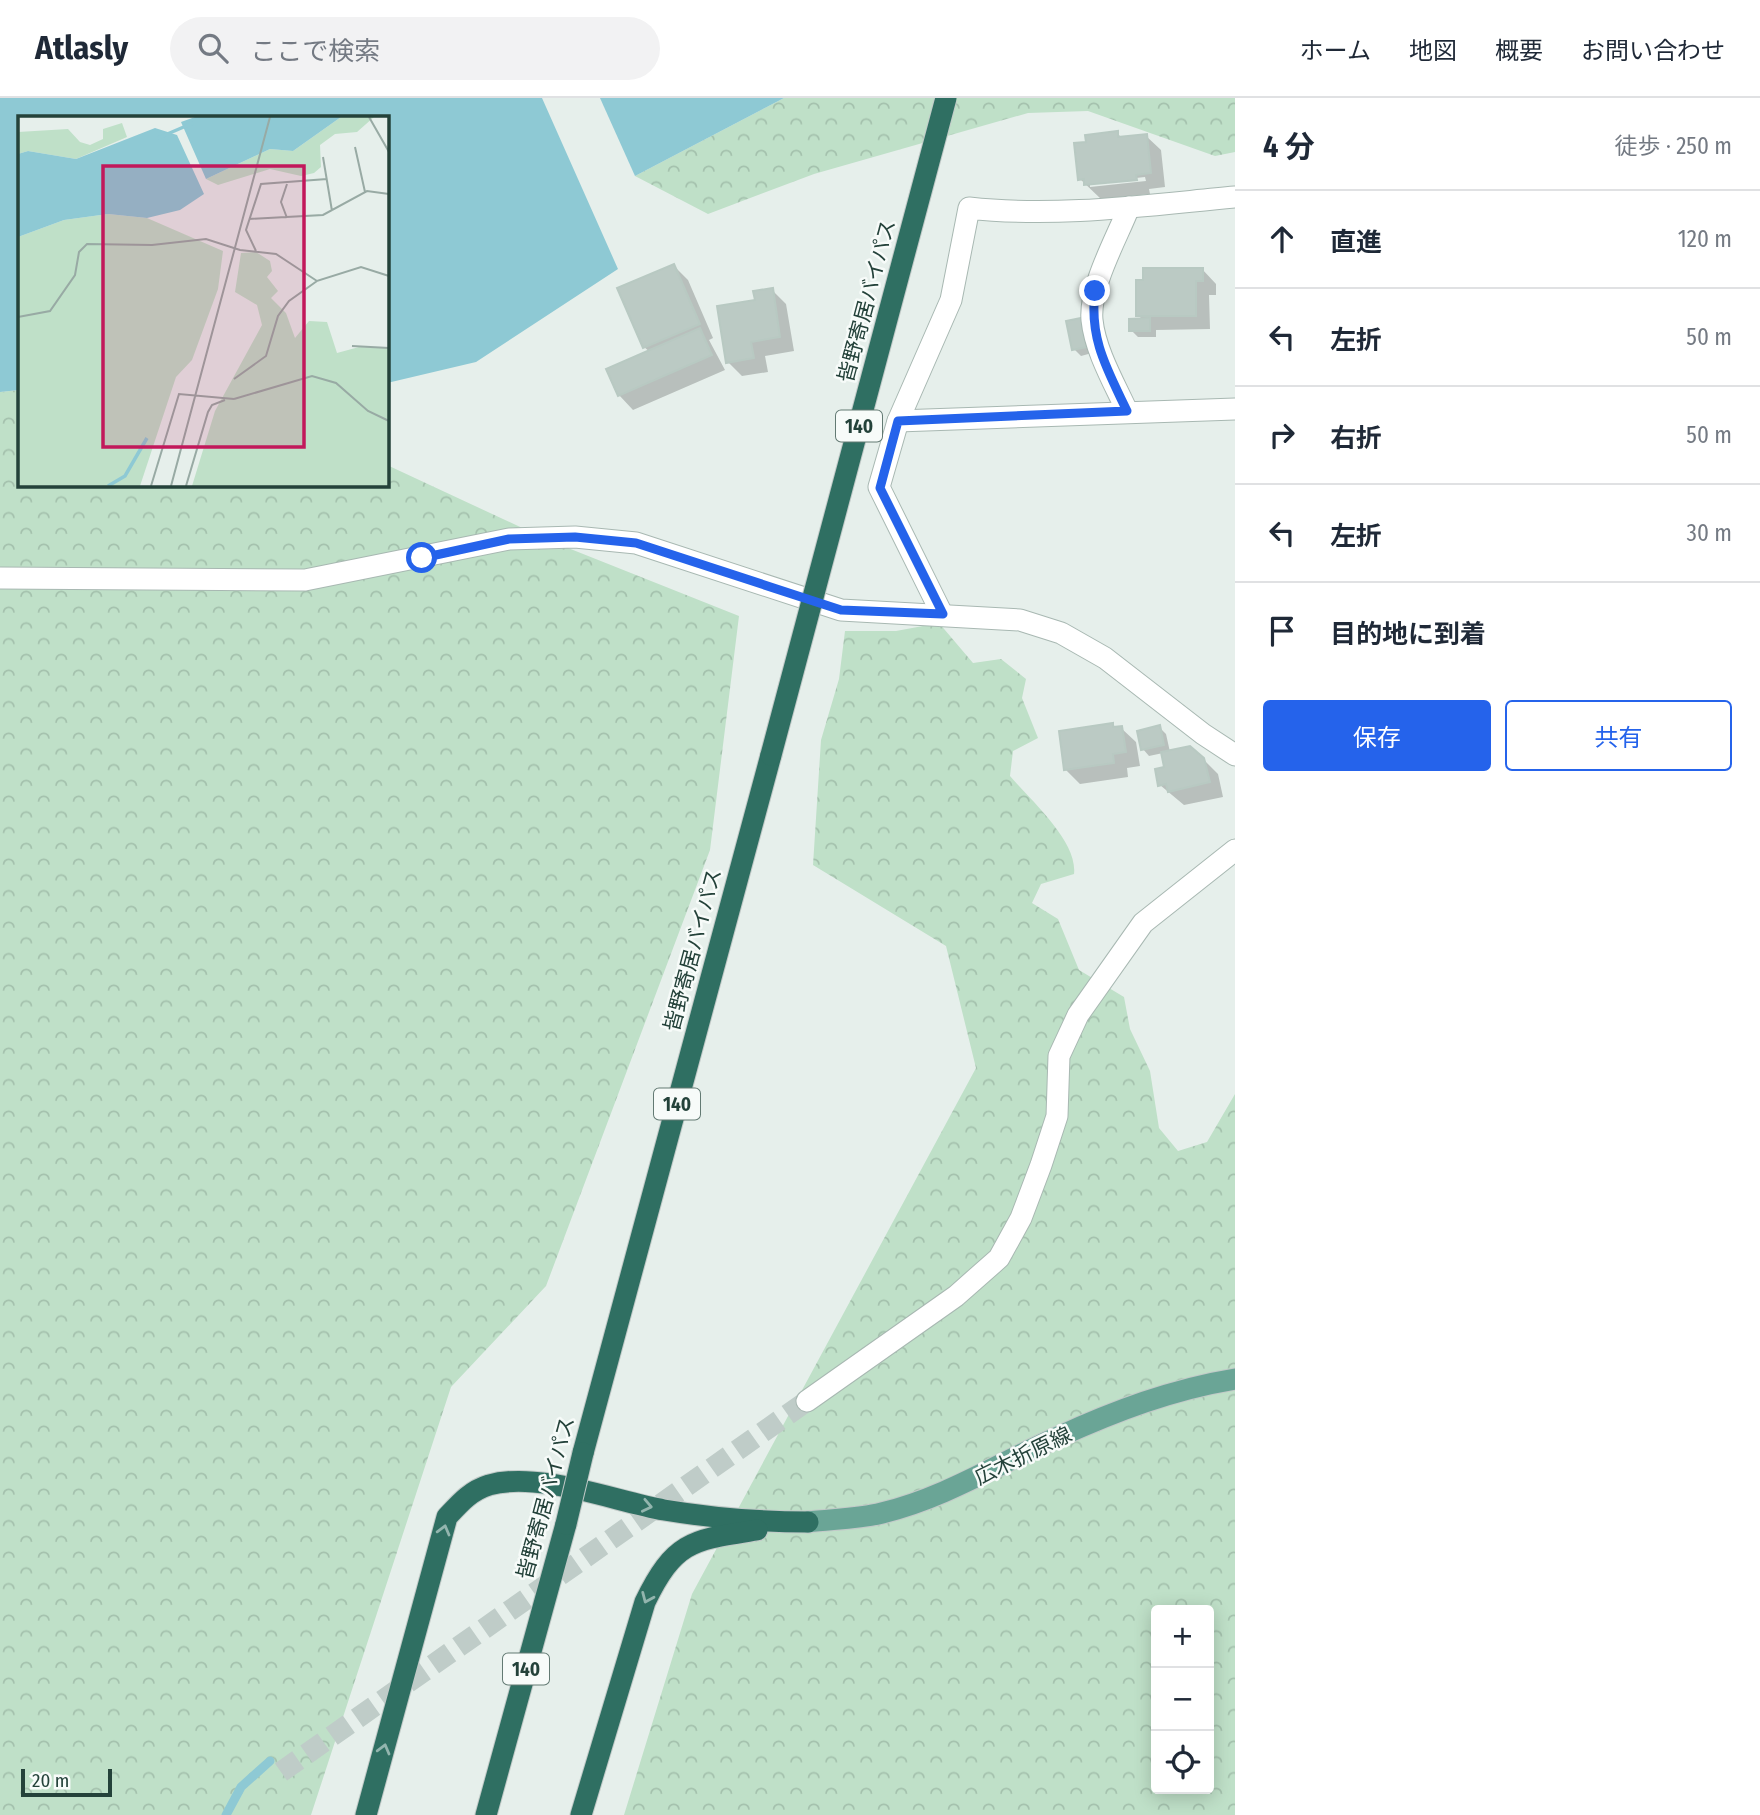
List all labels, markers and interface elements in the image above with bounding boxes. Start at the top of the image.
search box [170,17,660,80]
text: Atlasly [35,28,128,68]
icon: search [194,29,232,67]
text: ここで検索 [250,36,380,67]
text: ホーム [1300,37,1371,65]
text: 地図 [1409,37,1457,65]
text: 概要 [1495,37,1543,65]
text: お問い合わせ [1581,37,1725,65]
inset map [18,116,388,486]
text: 4 分 [1263,129,1315,165]
text: 徒歩 · 250 m [1615,132,1732,160]
street label: 皆野寄居バイパス [833,217,901,385]
icon: ahead [1263,220,1301,258]
text: 120 m [1678,225,1732,253]
text: 直進 [1330,227,1382,258]
route end [1079,275,1110,306]
icon: left [1263,318,1301,356]
text: 50 m [1686,323,1732,351]
text: 左折 [1330,325,1382,356]
road number: 140 [836,410,882,442]
icon: right [1263,416,1301,454]
text: 50 m [1686,421,1732,449]
text: 右折 [1330,423,1382,454]
icon: left [1263,514,1301,552]
text: 30 m [1687,519,1732,547]
text: 左折 [1330,521,1382,552]
route start [406,542,437,573]
icon: arrive [1263,612,1301,650]
text: 目的地に到着 [1330,619,1486,650]
button: 保存 [1263,700,1491,771]
button: 共有 [1505,700,1732,771]
street label: 皆野寄居バイパス [659,866,727,1034]
road number: 140 [654,1088,700,1120]
street label: 皆野寄居バイパス [512,1414,580,1582]
street label: 広木折原線 [970,1421,1076,1491]
one-way arrow [641,1498,653,1513]
one-way arrow [436,1524,450,1536]
one-way arrow [642,1591,656,1603]
map controls [1151,1605,1214,1794]
button: + [1151,1605,1214,1668]
road number: 140 [503,1653,549,1684]
button: − [1151,1668,1214,1731]
button: locate [1151,1731,1214,1794]
one-way arrow [376,1743,390,1755]
scale bar [21,1766,112,1798]
text: 20 m [32,1769,69,1792]

